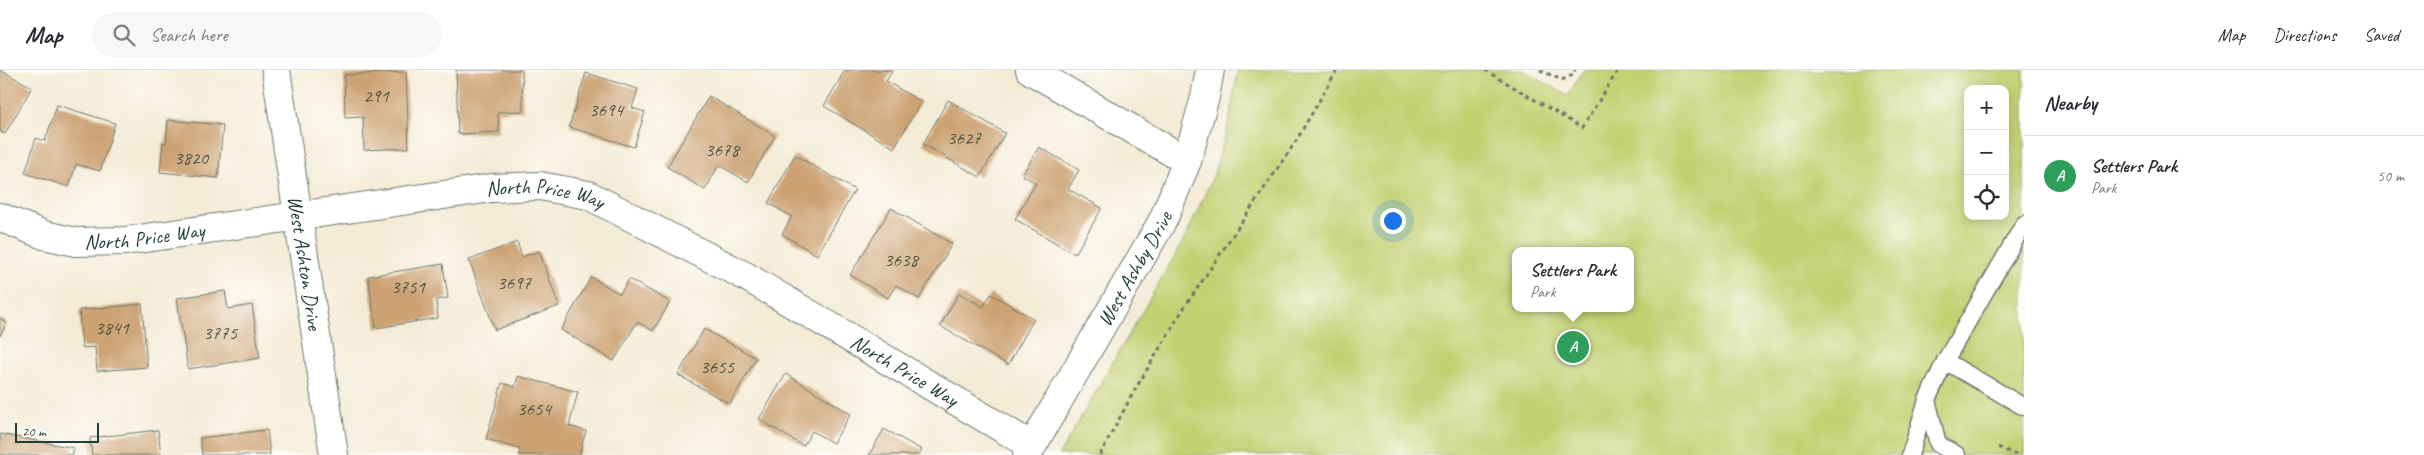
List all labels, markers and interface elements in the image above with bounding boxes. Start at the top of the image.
search box [92,12,442,57]
text: Map [25,20,62,50]
icon: search [110,21,138,49]
text: Search here [150,23,228,47]
text: Map [2218,24,2245,46]
text: Directions [2273,24,2336,46]
text: Saved [2364,24,2399,46]
house number: 291 [363,84,390,108]
map controls [1964,85,2009,220]
button: + [1964,85,2009,130]
text: Nearby [2044,90,2097,116]
house number: 3694 [589,98,626,122]
house number: 3627 [947,126,983,150]
button: − [1964,130,2009,175]
house number: 3678 [705,138,742,162]
house number: 3820 [174,146,210,170]
text: Settlers Park [2091,154,2177,178]
text: A [2056,166,2064,186]
text: 50 m [2377,166,2404,186]
street label: North Price Way [484,173,611,215]
button: locate [1964,175,2009,220]
text: Park [2091,178,2116,198]
street label: West Ashton Drive [282,194,328,333]
street label: West Ashby Drive [1091,207,1178,331]
your location [1380,208,1406,234]
street label: North Price Way [84,216,208,255]
popup [1512,247,1634,312]
house number: 3638 [884,248,921,272]
text: Settlers Park [1530,258,1616,282]
house number: 3697 [497,271,533,295]
house number: 3751 [391,275,427,299]
text: Park [1530,282,1555,302]
house number: 3841 [95,316,131,340]
house number: 3775 [203,321,239,345]
street label: North Price Way [846,328,965,413]
pin: A [1557,328,1589,366]
house number: 3655 [700,355,736,379]
house number: 3654 [517,397,554,421]
scale bar [15,420,99,443]
text: 20 m [22,423,46,440]

